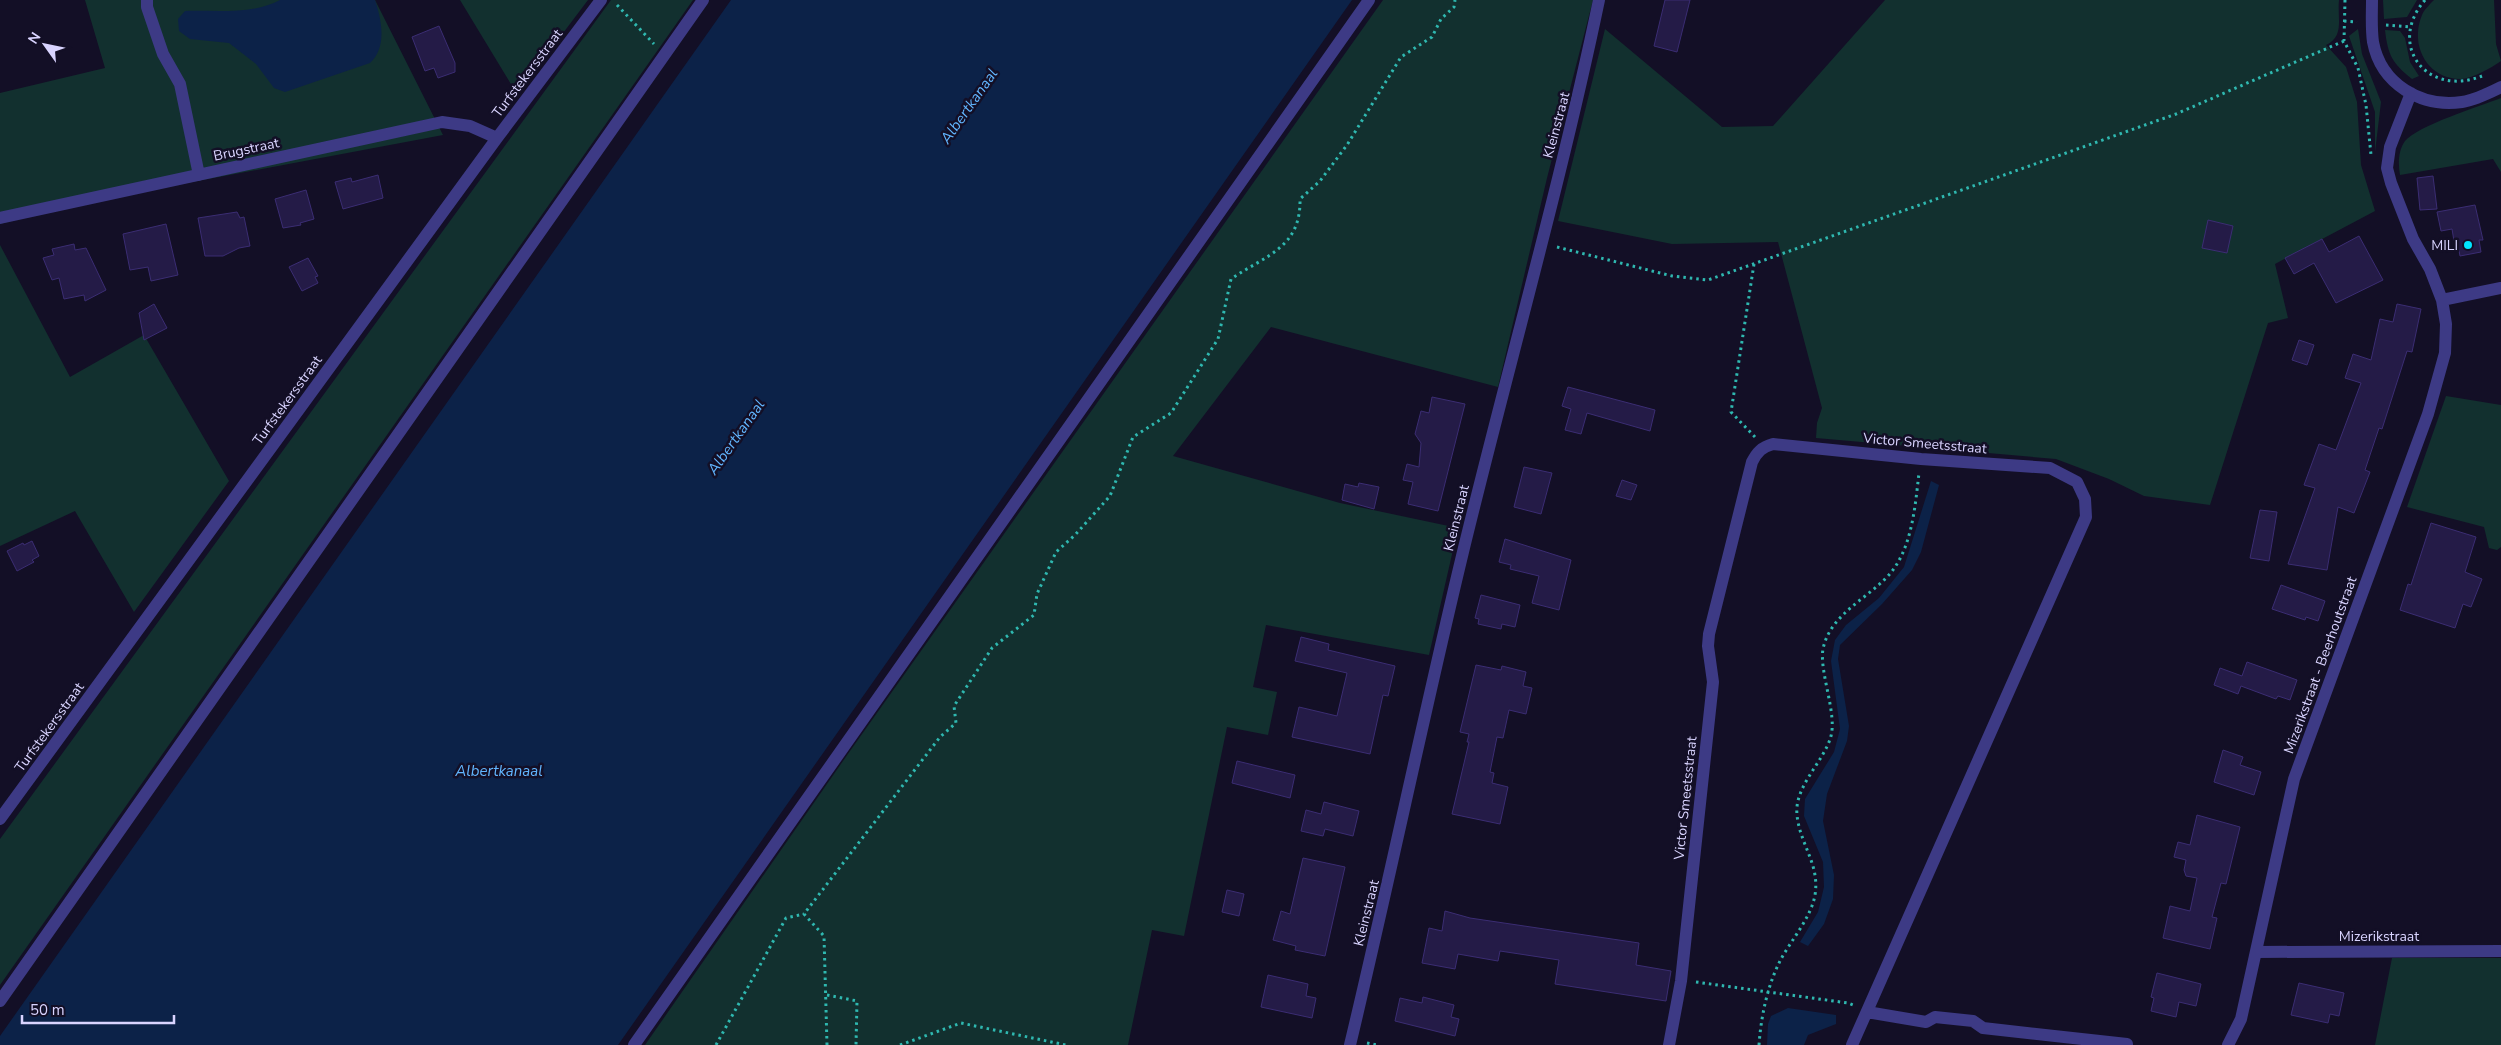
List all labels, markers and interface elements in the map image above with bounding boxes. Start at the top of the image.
north arrow [20,20,70,70]
street label: Turfstekersstraat [488,25,567,122]
text: N [24,29,45,48]
water label: Albertkanaal [935,64,1002,148]
street label: Kleinstraat [1539,90,1574,160]
street label: Brugstraat [211,133,281,166]
place label: MILI [2431,236,2458,255]
marker: MILI [2462,239,2474,251]
street label: Turfstekersstraat [248,352,326,449]
water label: Albertkanaal [702,395,769,479]
street label: Victor Smeetsstraat [1861,429,1988,458]
street label: Kleinstraat [1439,483,1474,553]
street label: Mizerikstraat - Beerhoutstraat [2279,574,2362,757]
street label: Turfstekersstraat [10,679,88,776]
street label: Victor Smeetsstraat [1669,735,1701,862]
water label: Albertkanaal [454,761,543,781]
street label: Kleinstraat [1349,878,1384,948]
street label: Mizerikstraat [2339,927,2419,946]
scale bar [22,992,175,1024]
text: 50 m [30,1000,65,1020]

